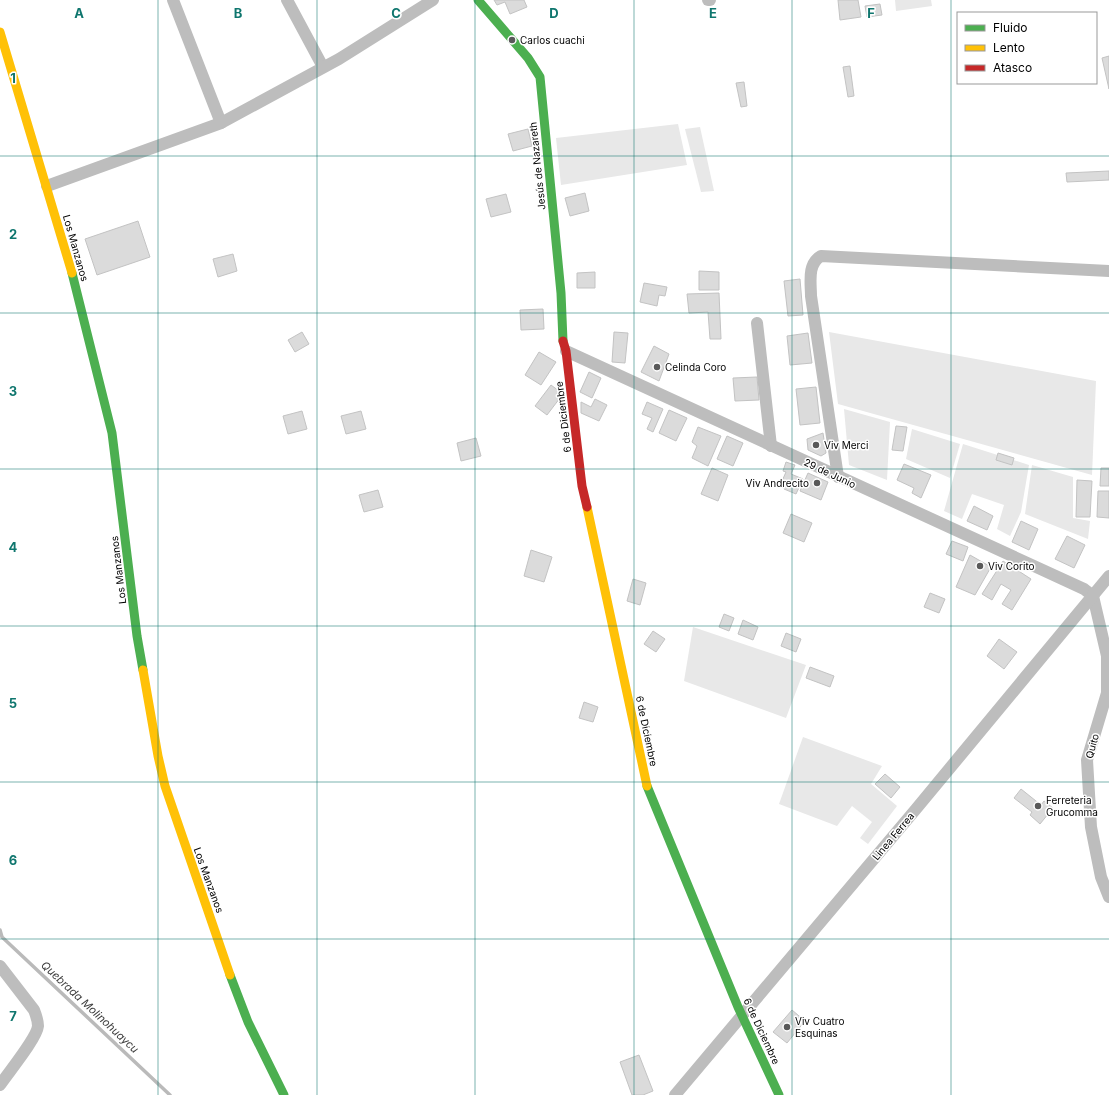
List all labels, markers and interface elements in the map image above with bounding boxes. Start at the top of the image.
text: A [74,5,84,21]
text: B [234,5,243,21]
text: C [391,5,401,21]
text: D [549,5,559,21]
text: E [709,5,717,21]
text: F [867,5,875,21]
legend [957,12,1097,84]
text: Fluido [993,20,1028,35]
place label: Carlos cuachi [520,34,585,46]
marker: Carlos cuachi [507,35,517,45]
text: Lento [993,40,1025,55]
text: Atasco [993,60,1032,75]
text: 1 [10,70,16,86]
street label: Jesús de Nazareth [526,121,548,211]
street label: Los Manzanos [61,213,91,283]
text: 2 [9,226,17,242]
place label: Celinda Coro [665,361,726,373]
marker: Celinda Coro [652,362,662,372]
street label: 6 de Diciembre [553,381,573,453]
text: 3 [9,383,17,399]
place label: Viv Merci [824,439,868,451]
marker: Viv Merci [811,440,821,450]
street label: 29 de Junio [802,456,858,490]
place label: Viv Andrecito [746,477,809,489]
marker: Viv Andrecito [812,478,822,488]
street label: Los Manzanos [108,535,128,605]
text: 4 [9,539,18,555]
place label: Viv Corito [988,560,1035,572]
marker: Viv Corito [975,561,985,571]
text: 5 [9,695,17,711]
street label: 6 de Diciembre [634,695,660,767]
street label: Quito [1083,732,1101,760]
place label: Ferreteria Grucomma [1046,794,1098,818]
marker: Ferreteria Grucomma [1033,801,1043,811]
street label: Linea Ferrea [870,810,916,862]
street label: Los Manzanos [192,846,226,914]
text: 6 [9,852,17,868]
water label: Quebrada Molinohuaycu [38,958,142,1056]
street label: 6 de Diciembre [741,996,783,1066]
text: 7 [9,1008,17,1024]
place label: Viv Cuatro Esquinas [795,1015,844,1039]
marker: Viv Cuatro Esquinas [782,1022,792,1032]

